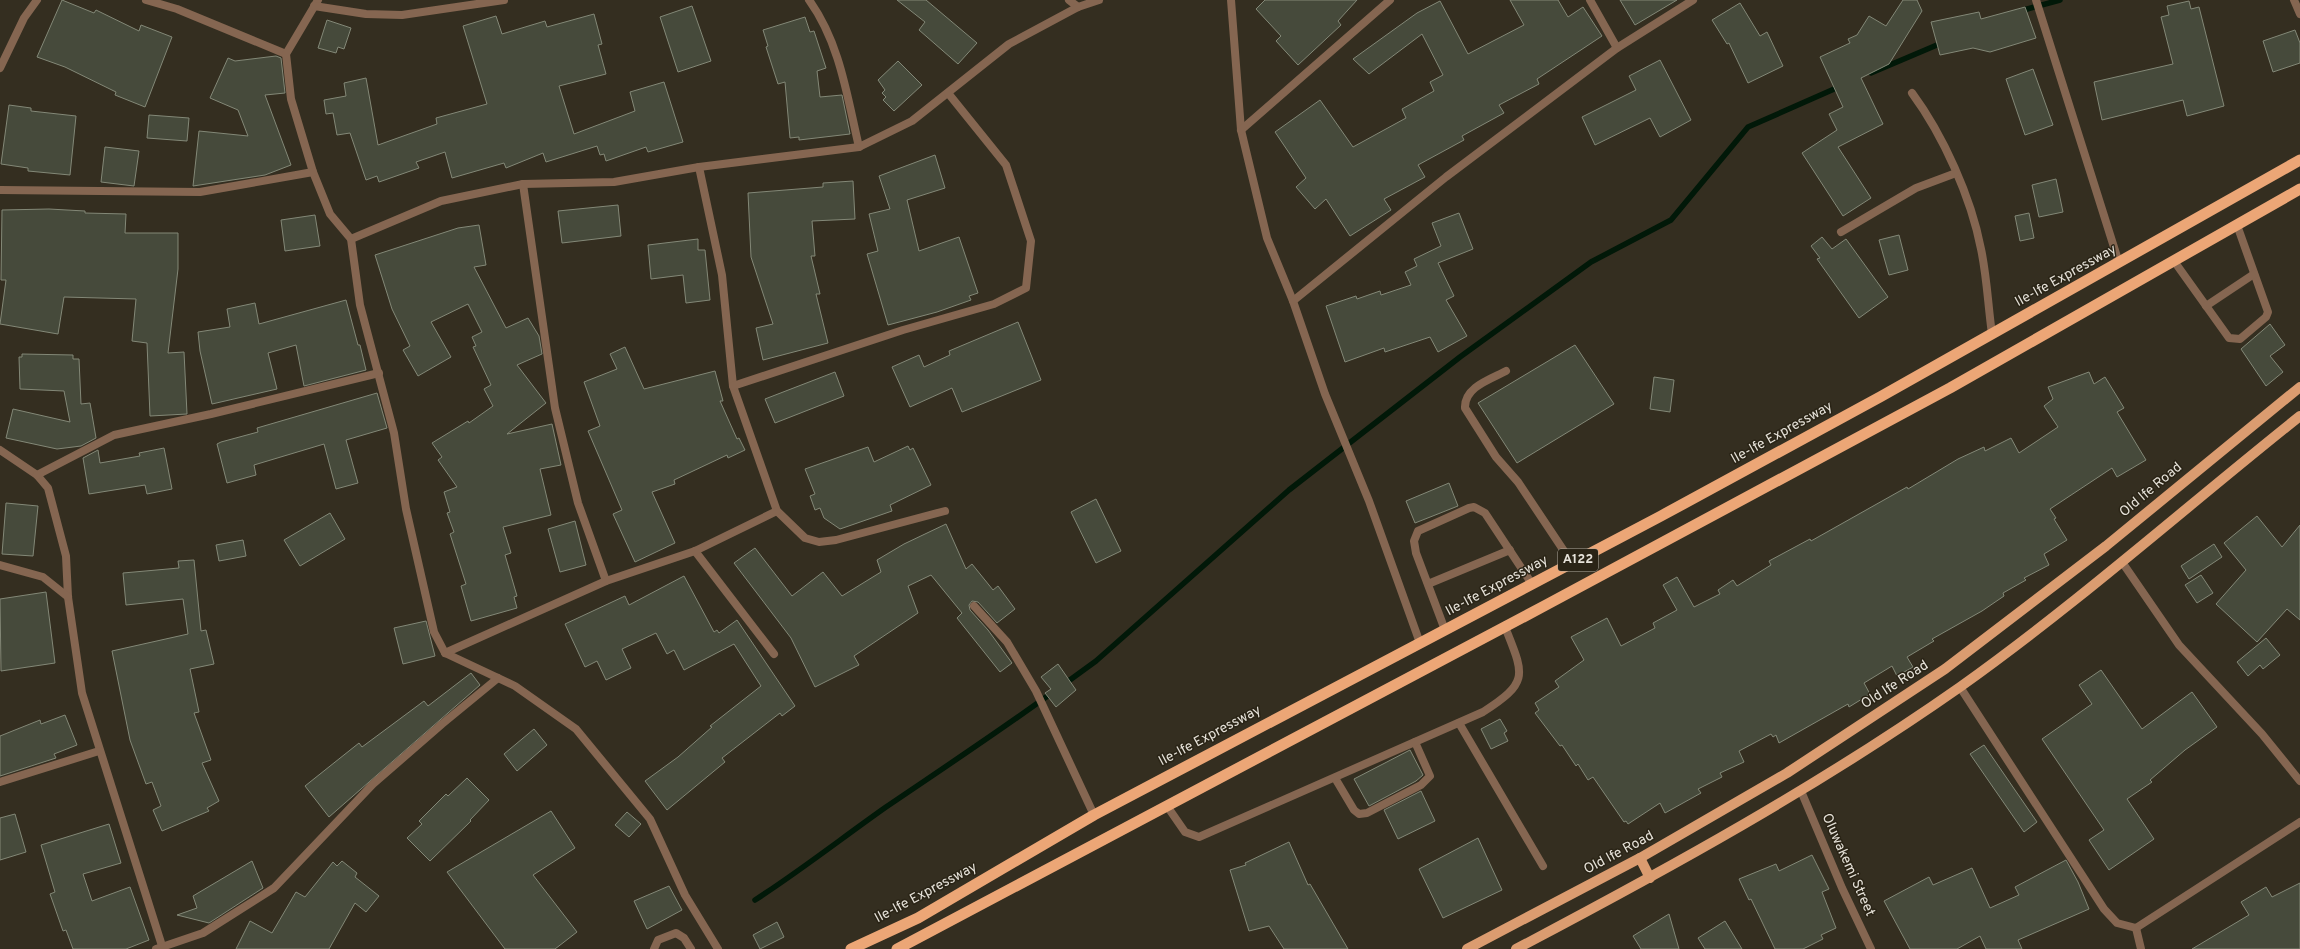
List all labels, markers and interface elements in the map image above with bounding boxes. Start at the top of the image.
street label: Ile-Ife Expressway [2012,241,2120,311]
street label: Ile-Ife Expressway [1728,398,1836,468]
street label: Old Ife Road [2116,459,2186,521]
road number: A122 [1558,549,1598,571]
street label: Ile-Ife Expressway [1443,552,1551,620]
street label: Old Ife Road [1858,657,1932,713]
street label: Ile-Ife Expressway [1156,702,1264,770]
street label: Oluwakemi Street [1818,811,1878,919]
street label: Old Ife Road [1581,828,1657,878]
street label: Ile-Ife Expressway [872,859,980,927]

